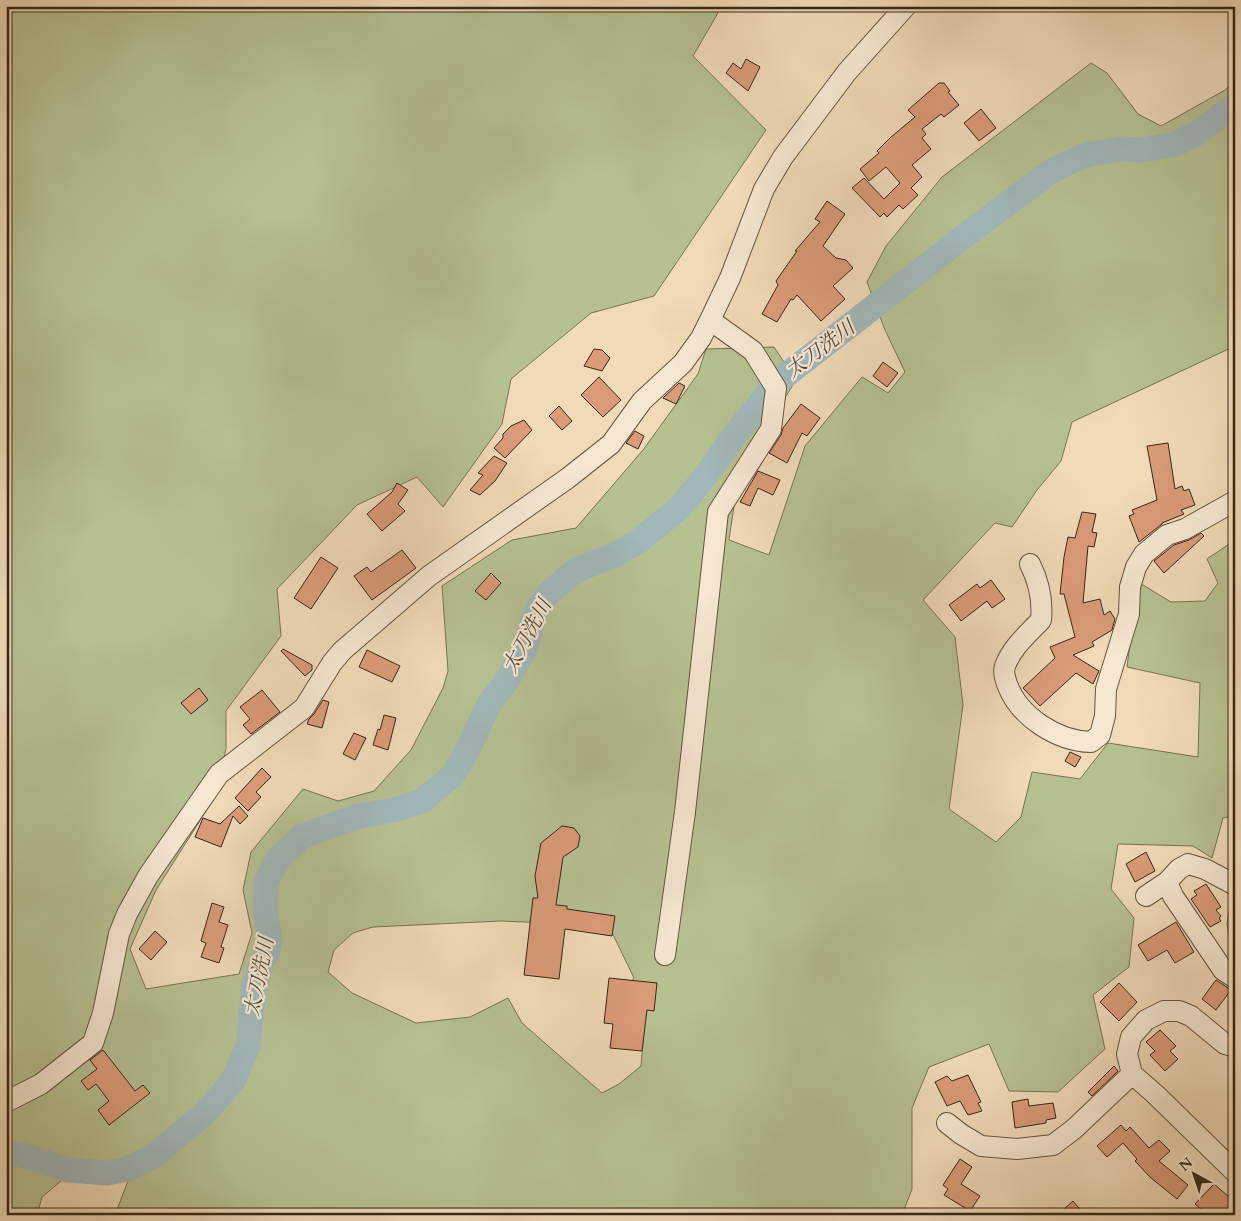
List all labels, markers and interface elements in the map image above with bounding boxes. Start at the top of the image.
water label: 太刀洗川 [780,313,862,384]
water label: 太刀洗川 [496,593,559,678]
water label: 太刀洗川 [238,933,280,1019]
north arrow [1168,1148,1218,1198]
text: N [1175,1153,1197,1176]

